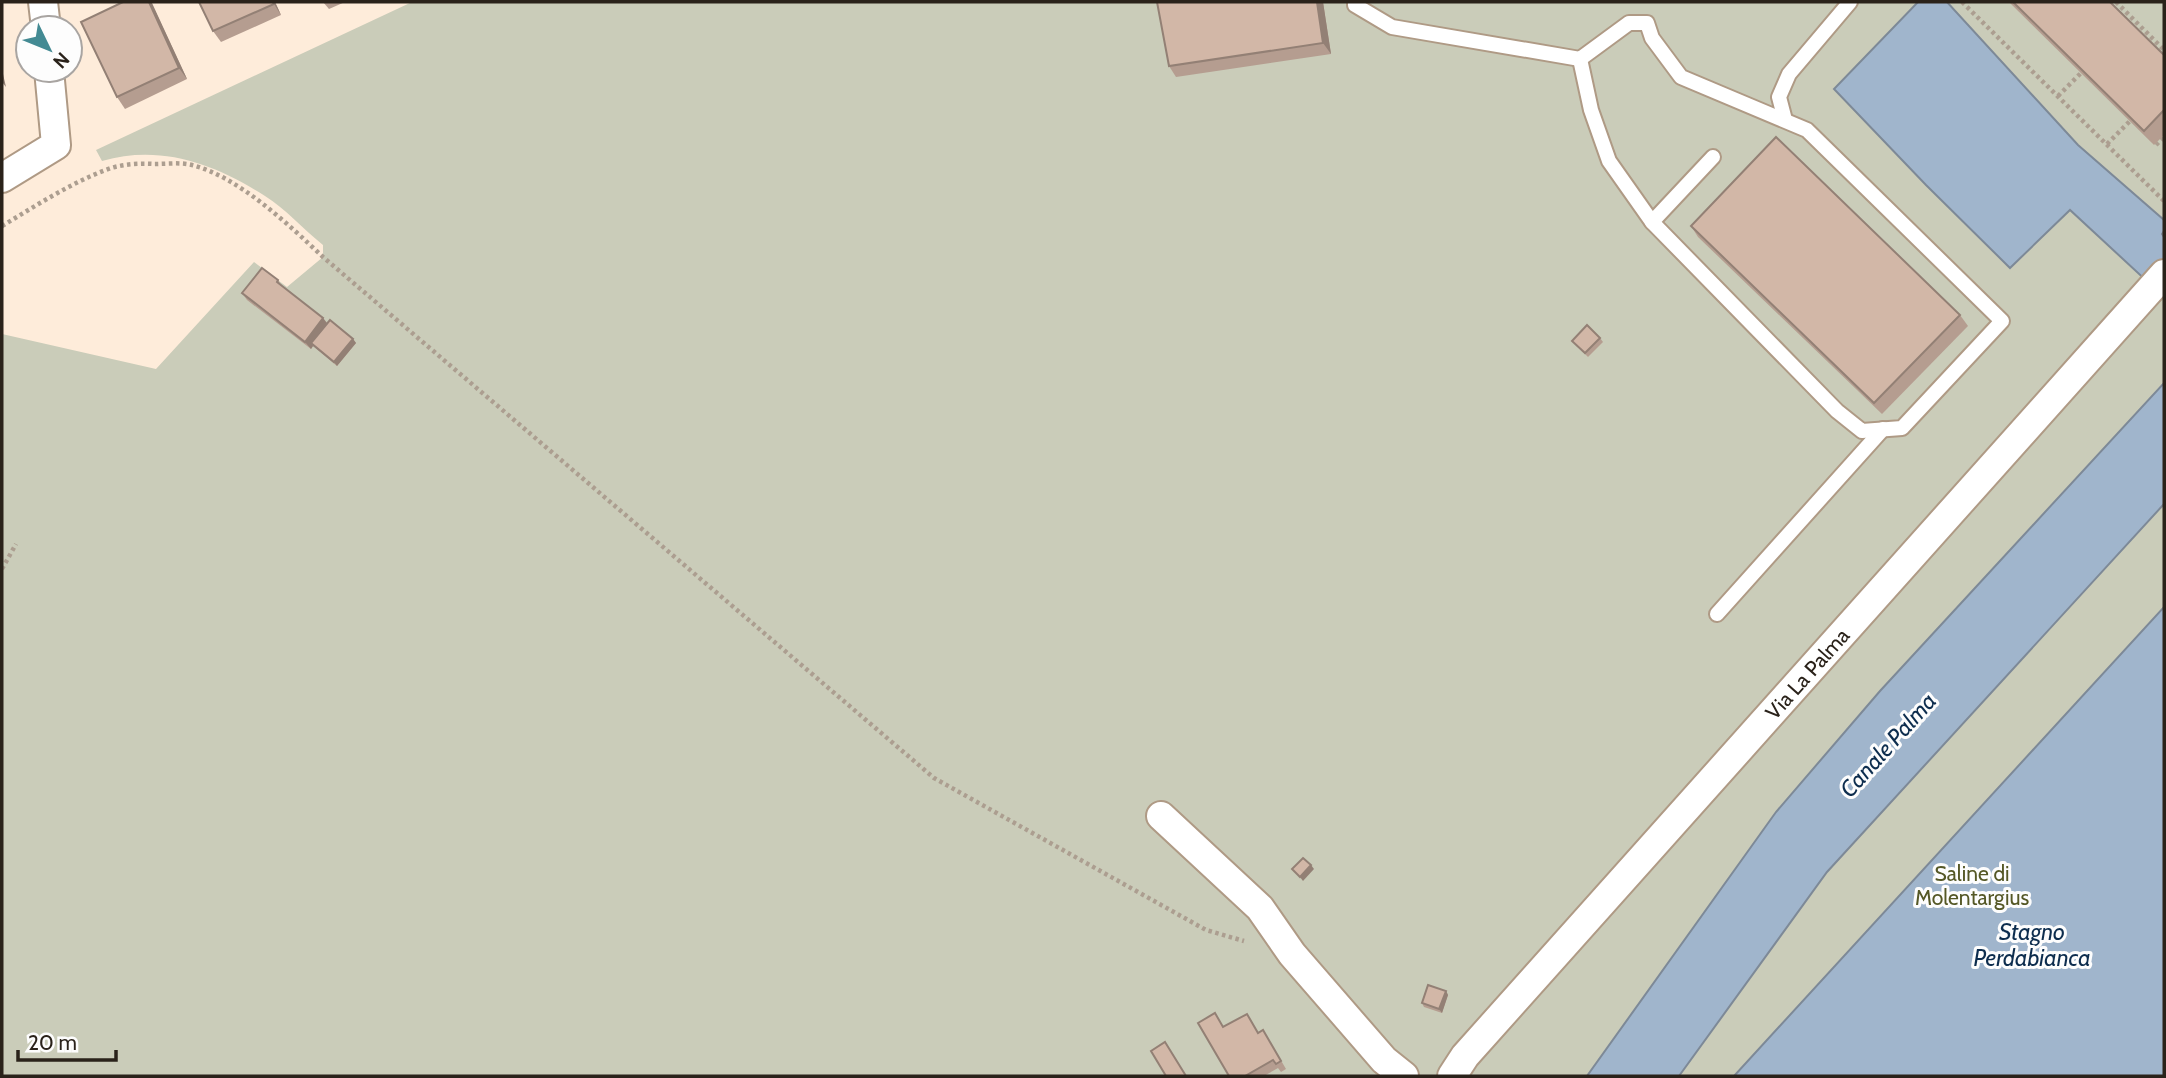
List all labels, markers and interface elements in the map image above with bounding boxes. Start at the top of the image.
north arrow [14,14,84,84]
text: N [48,47,74,73]
street label: Via La Palma [1760,623,1854,724]
water label: Canale Palma [1834,687,1942,803]
park label: Saline di Molentargius [1915,861,2029,910]
water label: Stagno Perdabianca [1973,918,2091,972]
scale bar [18,1018,116,1062]
text: 20 m [28,1030,77,1055]

